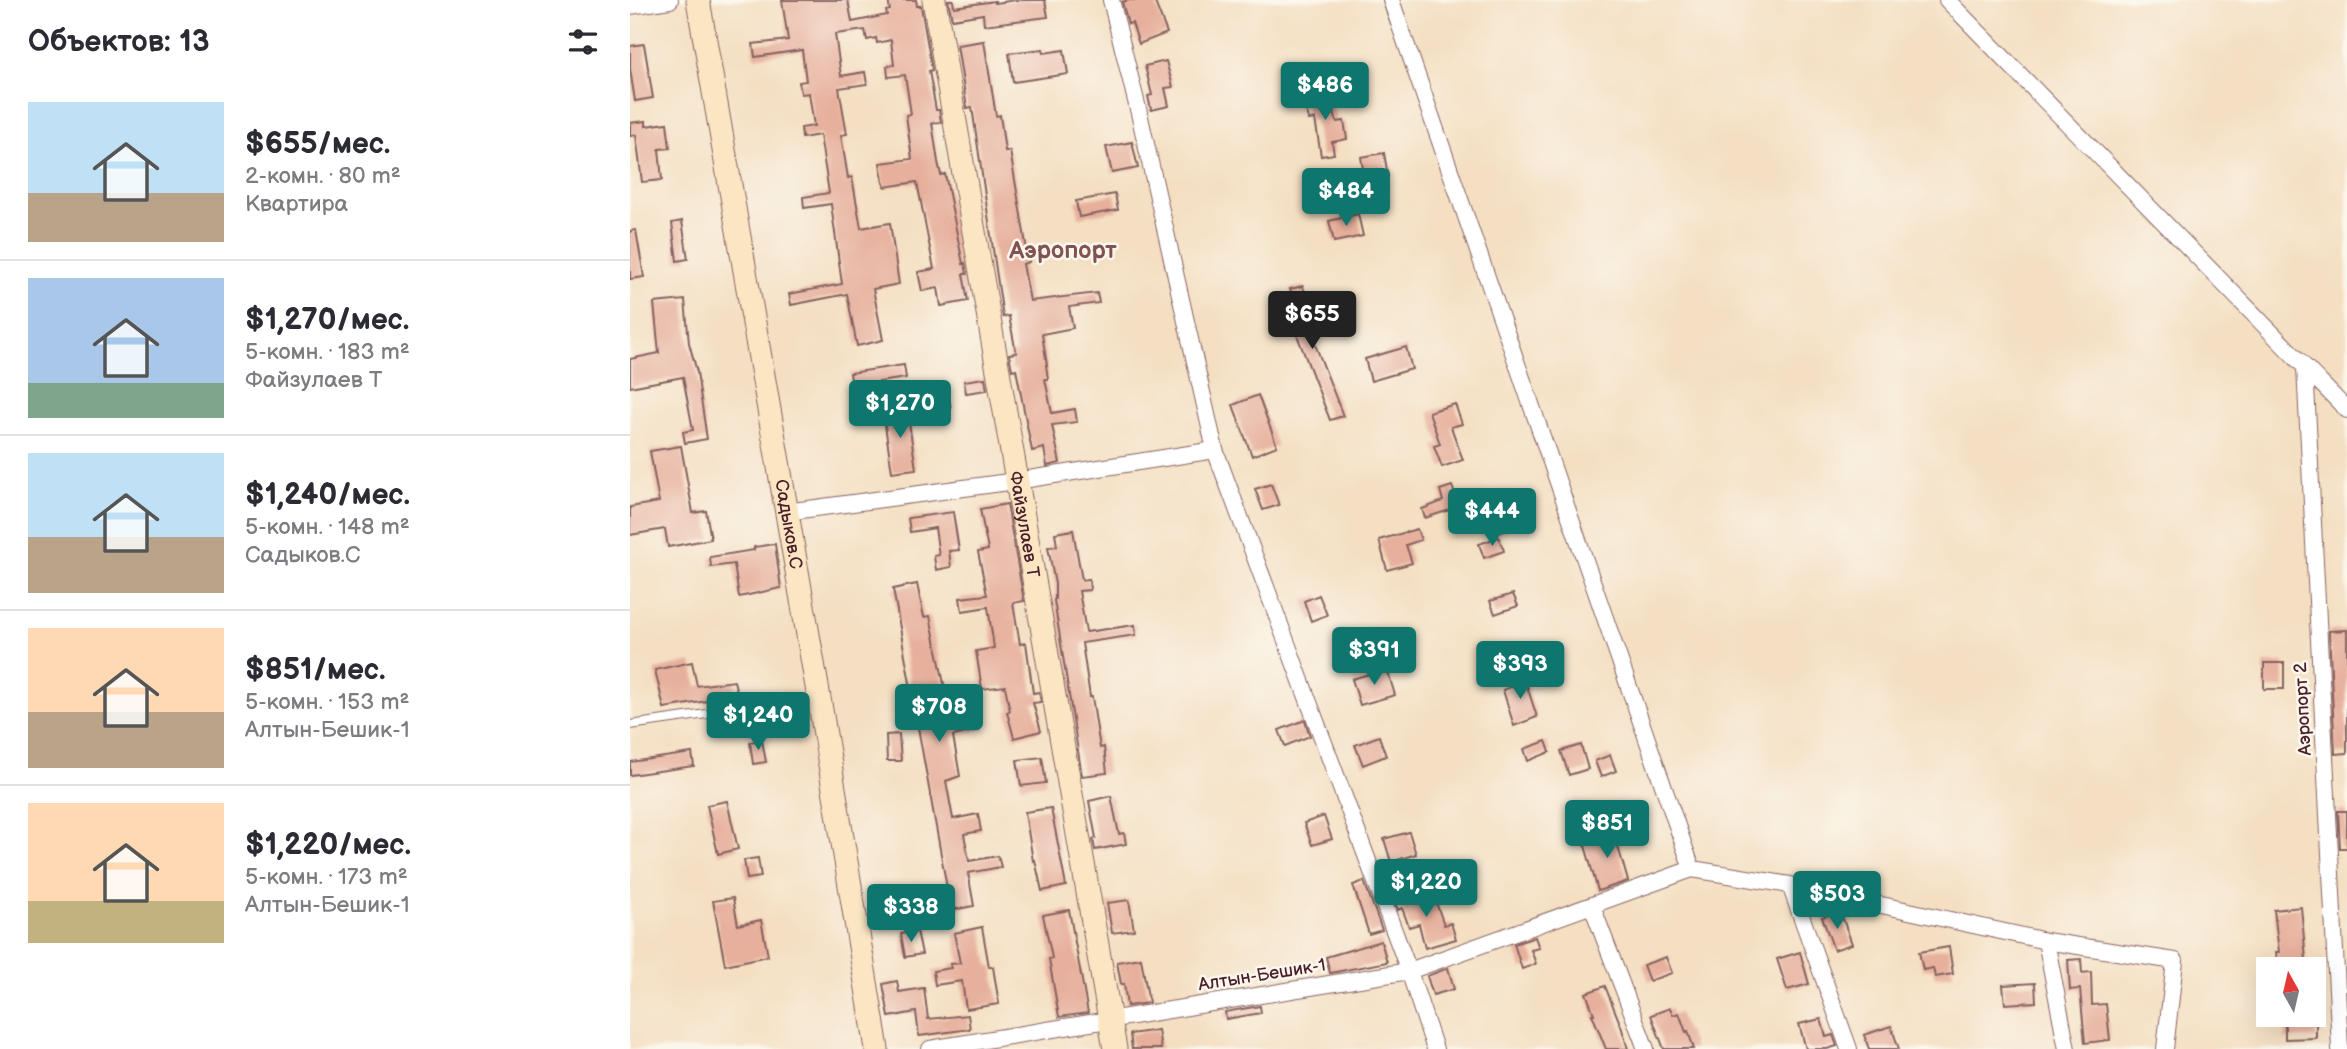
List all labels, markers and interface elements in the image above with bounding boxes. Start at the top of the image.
icon: filters [564,23,602,61]
text: Объектов: 13 [28,24,209,60]
pin: $486 [1284,62,1366,122]
text: $486 [1297,71,1353,99]
text: $655/мес. [245,126,390,162]
icon: home [84,130,168,214]
text: 2-комн. · 80 m² [245,162,401,190]
pin: $484 [1305,168,1387,228]
text: $484 [1318,177,1374,205]
text: Квартира [245,190,348,218]
district label: Аэропорт [1008,236,1117,265]
pin: $655 [1271,292,1353,351]
text: $655 [1284,300,1340,328]
text: $1,270/мес. [245,302,409,338]
icon: home [84,306,168,390]
text: 5-комн. · 183 m² [245,338,410,366]
text: Файзулаев Т [245,366,382,394]
pin: $1,270 [843,380,957,440]
text: $1,270 [865,389,935,417]
street label: Файзулаев Т [1005,469,1044,580]
text: $1,240/мес. [245,477,410,513]
street label: Садыков.С [771,478,807,571]
icon: home [84,481,168,565]
pin: $444 [1451,489,1533,548]
text: $444 [1464,497,1520,525]
text: 5-комн. · 148 m² [245,513,410,541]
text: Садыков.С [245,541,361,569]
pin: $391 [1333,628,1415,687]
text: $391 [1348,636,1400,664]
pin: $393 [1479,642,1561,701]
text: $393 [1492,650,1548,678]
text: $851/мес. [245,652,386,688]
icon: home [84,656,168,740]
street label: Аэропорт 2 [2290,662,2316,757]
pin: $708 [898,684,980,744]
text: 5-комн. · 153 m² [245,688,410,716]
pin: $1,240 [701,692,815,752]
text: $708 [911,693,967,721]
text: $1,240 [723,701,793,729]
text: Алтын-Бешик-1 [245,716,410,744]
pin: $851 [1566,800,1648,860]
text: $851 [1581,809,1633,837]
text: $1,220/мес. [245,827,411,863]
icon: home [84,831,168,915]
pin: $1,220 [1369,860,1483,919]
text: 5-комн. · 173 m² [245,863,408,891]
text: $1,220 [1390,868,1462,896]
pin: $503 [1796,872,1878,931]
text: $503 [1809,880,1865,908]
pin: $338 [870,884,952,944]
text: Алтын-Бешик-1 [245,891,410,919]
text: $338 [883,893,939,921]
street label: Алтын-Бешик-1 [1196,955,1327,996]
north arrow [2256,957,2326,1027]
map controls [2256,957,2326,1027]

